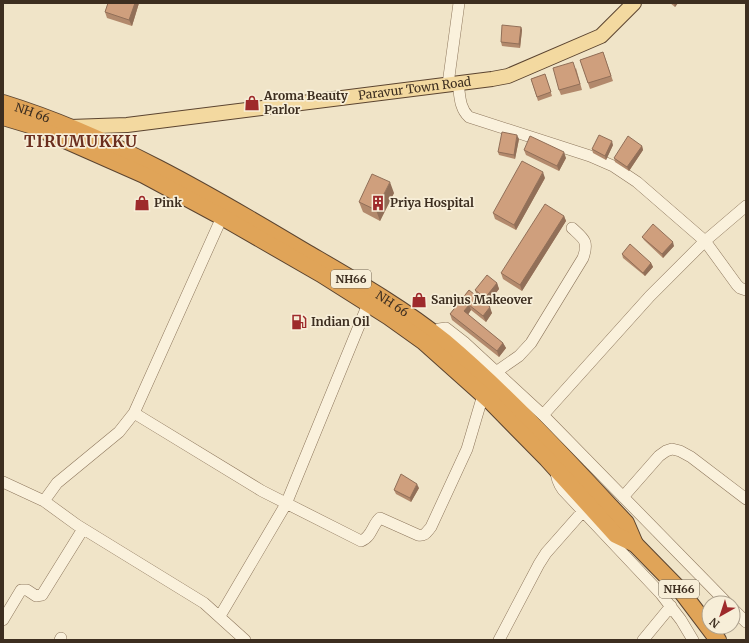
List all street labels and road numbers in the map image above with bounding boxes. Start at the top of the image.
street label: Paravur Town Road [357,74,472,103]
street label: NH 66 [13,99,52,126]
road number: NH66 [331,270,371,288]
street label: NH 66 [373,287,412,320]
road number: NH66 [659,580,699,598]

